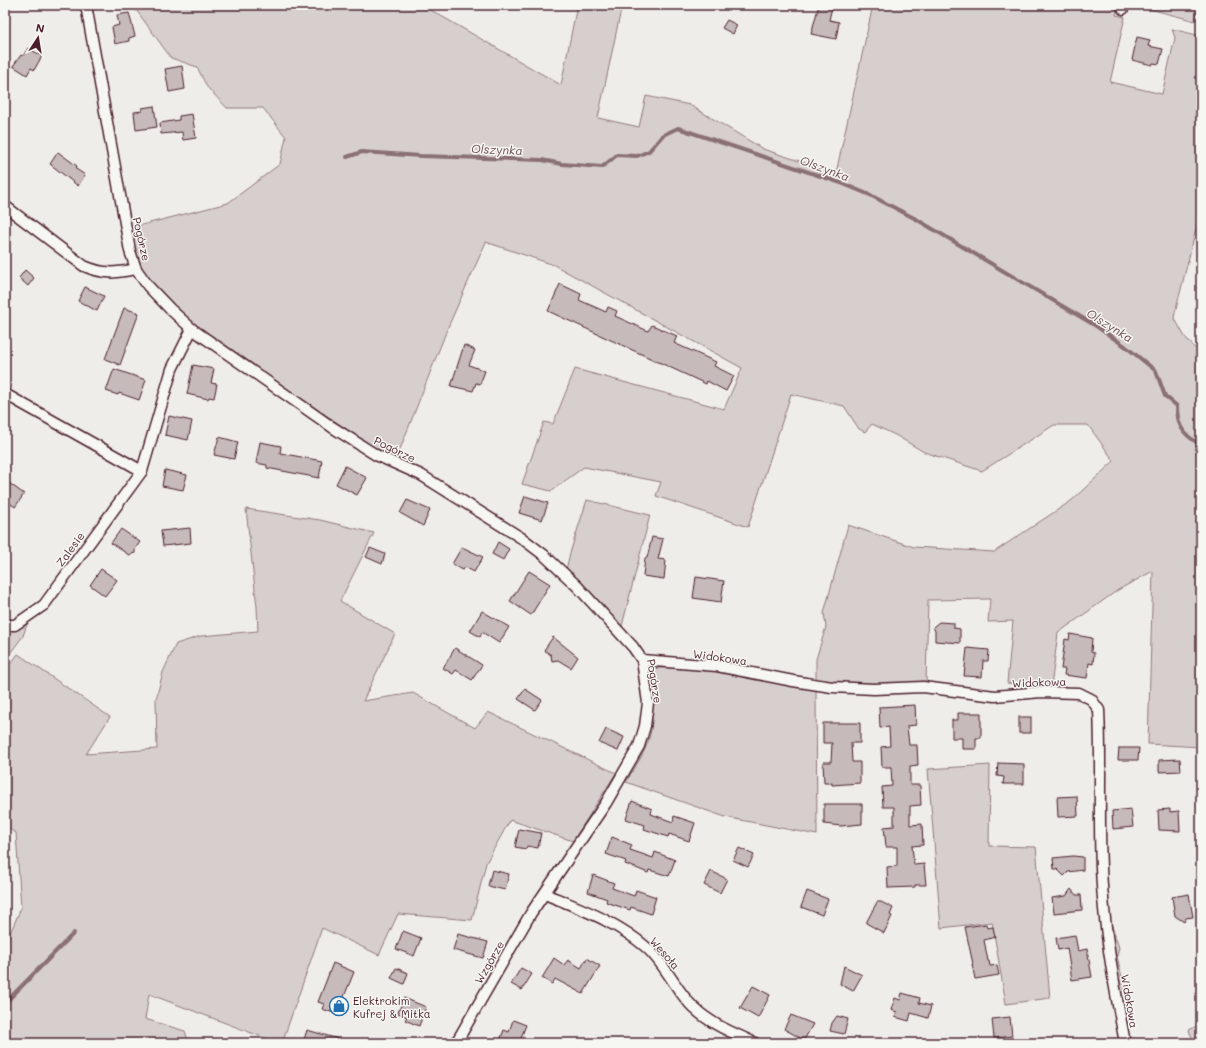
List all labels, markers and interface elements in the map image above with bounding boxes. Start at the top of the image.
north arrow [18,18,58,58]
text: N [35,20,46,36]
water label: Olszynka [471,140,523,158]
water label: Olszynka [798,152,852,184]
street label: Pogórze [130,216,154,263]
water label: Olszynka [1084,304,1136,346]
street label: Pogórze [372,432,418,466]
street label: Zalesie [52,529,88,569]
street label: Widokowa [692,646,748,668]
street label: Pogórze [644,658,666,704]
street label: Widokowa [1012,674,1067,690]
street label: Wesoła [647,934,683,973]
street label: Wzgórze [471,938,507,986]
street label: Widokowa [1118,973,1142,1029]
place label: Elektrokim Kufrej & Mitka [353,993,431,1021]
shop icon: Elektrokim Kufrej & Mitka [328,995,350,1017]

